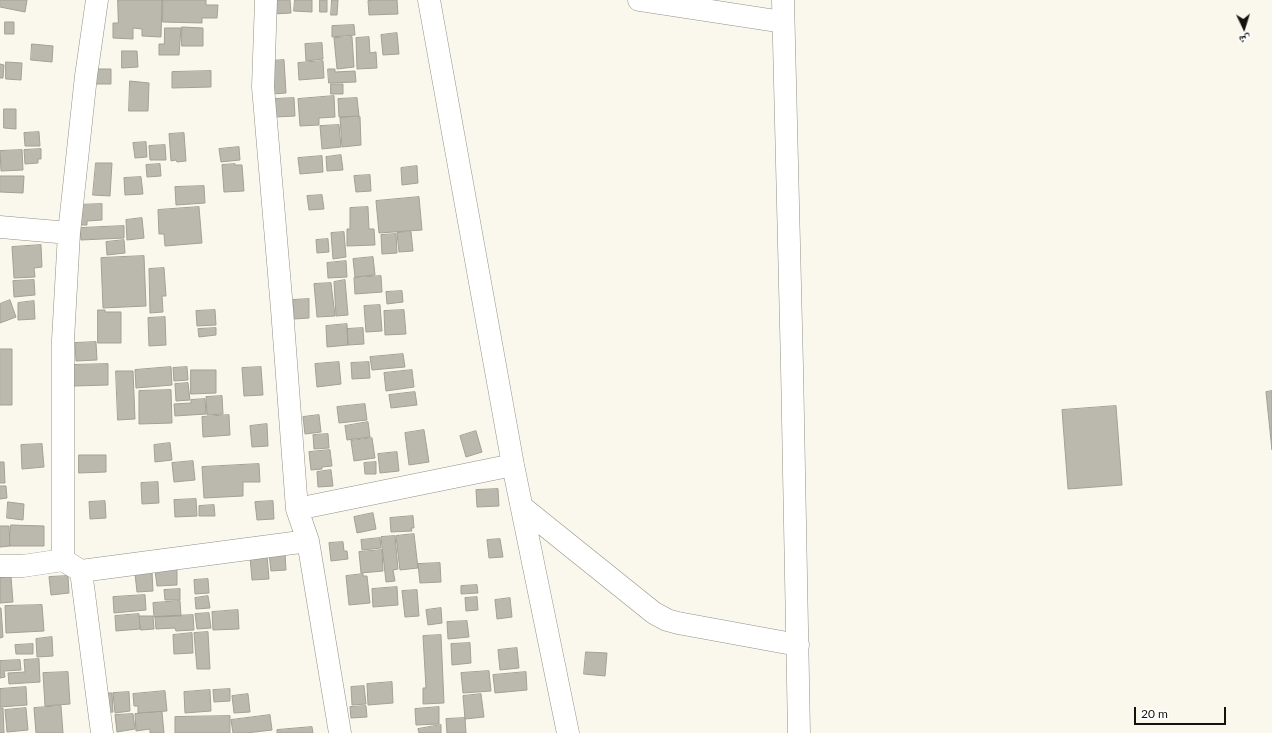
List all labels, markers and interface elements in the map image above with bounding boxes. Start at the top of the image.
north arrow [1224,8,1264,48]
text: ش [1239,34,1251,47]
scale bar [1136,699,1228,725]
text: 20 m [1141,706,1168,721]

